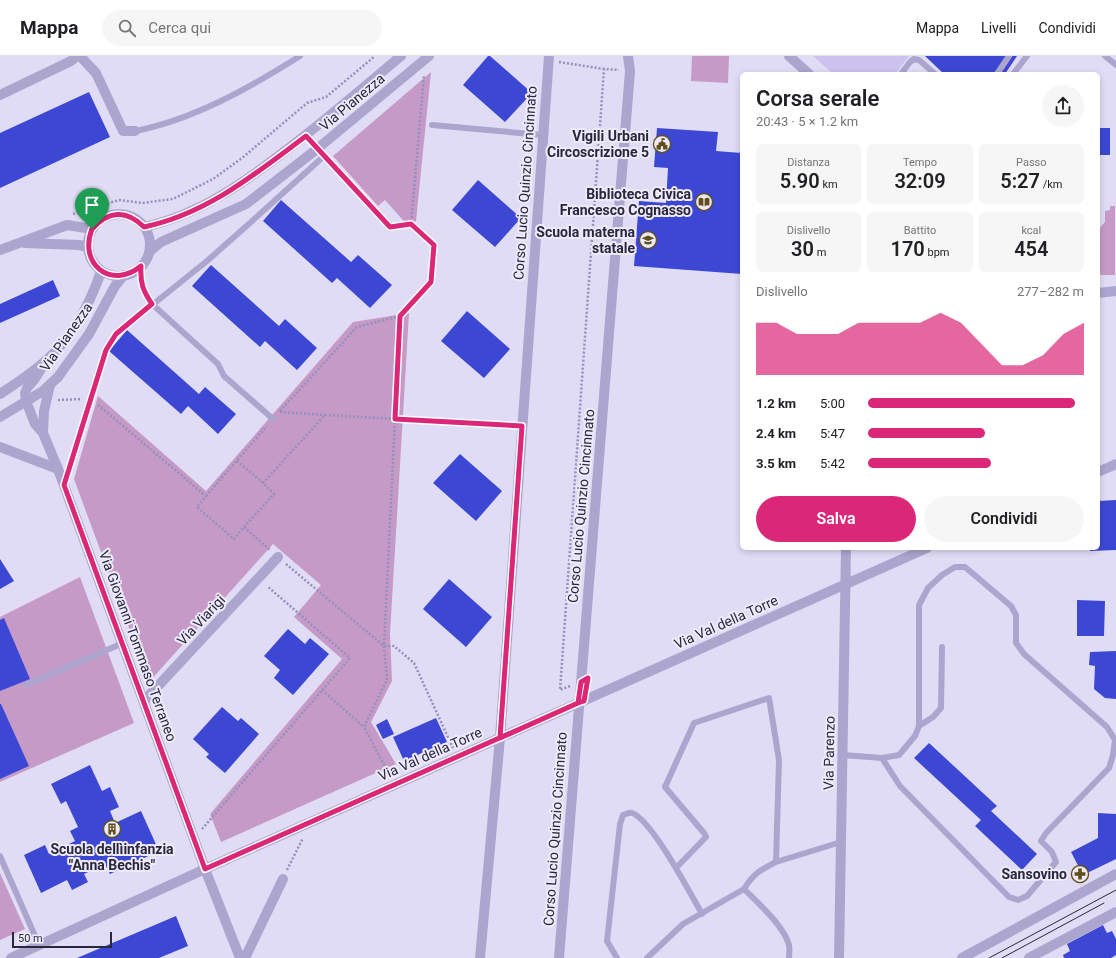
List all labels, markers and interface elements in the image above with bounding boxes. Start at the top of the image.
search box [102,10,382,46]
text: Mappa [20,16,78,39]
icon: search [116,17,138,39]
text: Cerca qui [148,19,211,37]
text: Mappa [916,20,959,36]
text: Livelli [981,20,1016,36]
text: Condividi [1038,20,1096,36]
street label: Via Pianezza [316,70,388,134]
street label: Corso Lucio Quinzio Cincinnato [510,85,540,281]
button: share [1042,85,1084,127]
text: Corsa serale [756,86,879,111]
text: 20:43 · 5 × 1.2 km [756,114,858,129]
place label: Vigili Urbani Circoscrizione 5 [547,128,649,160]
public building icon: Vigili Urbani Circoscrizione 5 [652,134,672,154]
text: Distanza [787,156,830,169]
text: Tempo [903,156,937,169]
text: Passo [1016,156,1047,169]
text: 5.90 [780,169,820,193]
text: 32:09 [894,169,946,193]
text: 5:27 [1000,169,1040,193]
text: km [820,178,838,191]
text: /km [1040,178,1062,191]
place label: Biblioteca Civica Francesco Cognasso [560,186,692,218]
pin [75,188,109,229]
library icon: Biblioteca Civica Francesco Cognasso [694,192,714,212]
icon: arrive [81,194,103,216]
place label: Scuola materna statale [536,224,636,256]
text: Dislivello [787,224,830,237]
text: Battito [904,224,936,237]
text: kcal [1021,224,1041,237]
school or university icon: Scuola materna statale [638,230,658,250]
text: 30 [791,237,814,261]
text: 170 [890,237,925,261]
text: 454 [1014,237,1048,261]
text: m [814,246,826,259]
text: bpm [925,246,950,259]
text: Dislivello [756,284,808,299]
text: 277–282 m [1017,284,1084,299]
street label: Via Pianezza [37,300,95,374]
text: 1.2 km [756,396,796,411]
text: 5:00 [820,396,845,411]
street label: Corso Lucio Quinzio Cincinnato [565,408,597,604]
text: 2.4 km [756,426,796,441]
text: 5:47 [820,426,845,441]
text: 3.5 km [756,456,796,471]
text: 5:42 [820,456,845,471]
button: Salva [756,496,916,542]
button: Condividi [924,496,1084,542]
street label: Via Giovanni Tommaso Terraneo [96,548,180,744]
street label: Via Viarigi [174,592,228,648]
street label: Via Val della Torre [672,592,780,652]
street label: Via Parenzo [820,716,838,790]
street label: Via Val della Torre [376,724,484,784]
street label: Corso Lucio Quinzio Cincinnato [540,731,570,927]
building icon: Scuola dellìinfanzia "Anna Bechis" [102,819,122,839]
place label: Scuola dellìinfanzia "Anna Bechis" [50,841,174,873]
pharmacy icon: Sansovino [1070,864,1090,884]
place label: Sansovino [1002,866,1067,882]
scale bar [12,930,112,949]
text: 50 m [18,932,43,945]

